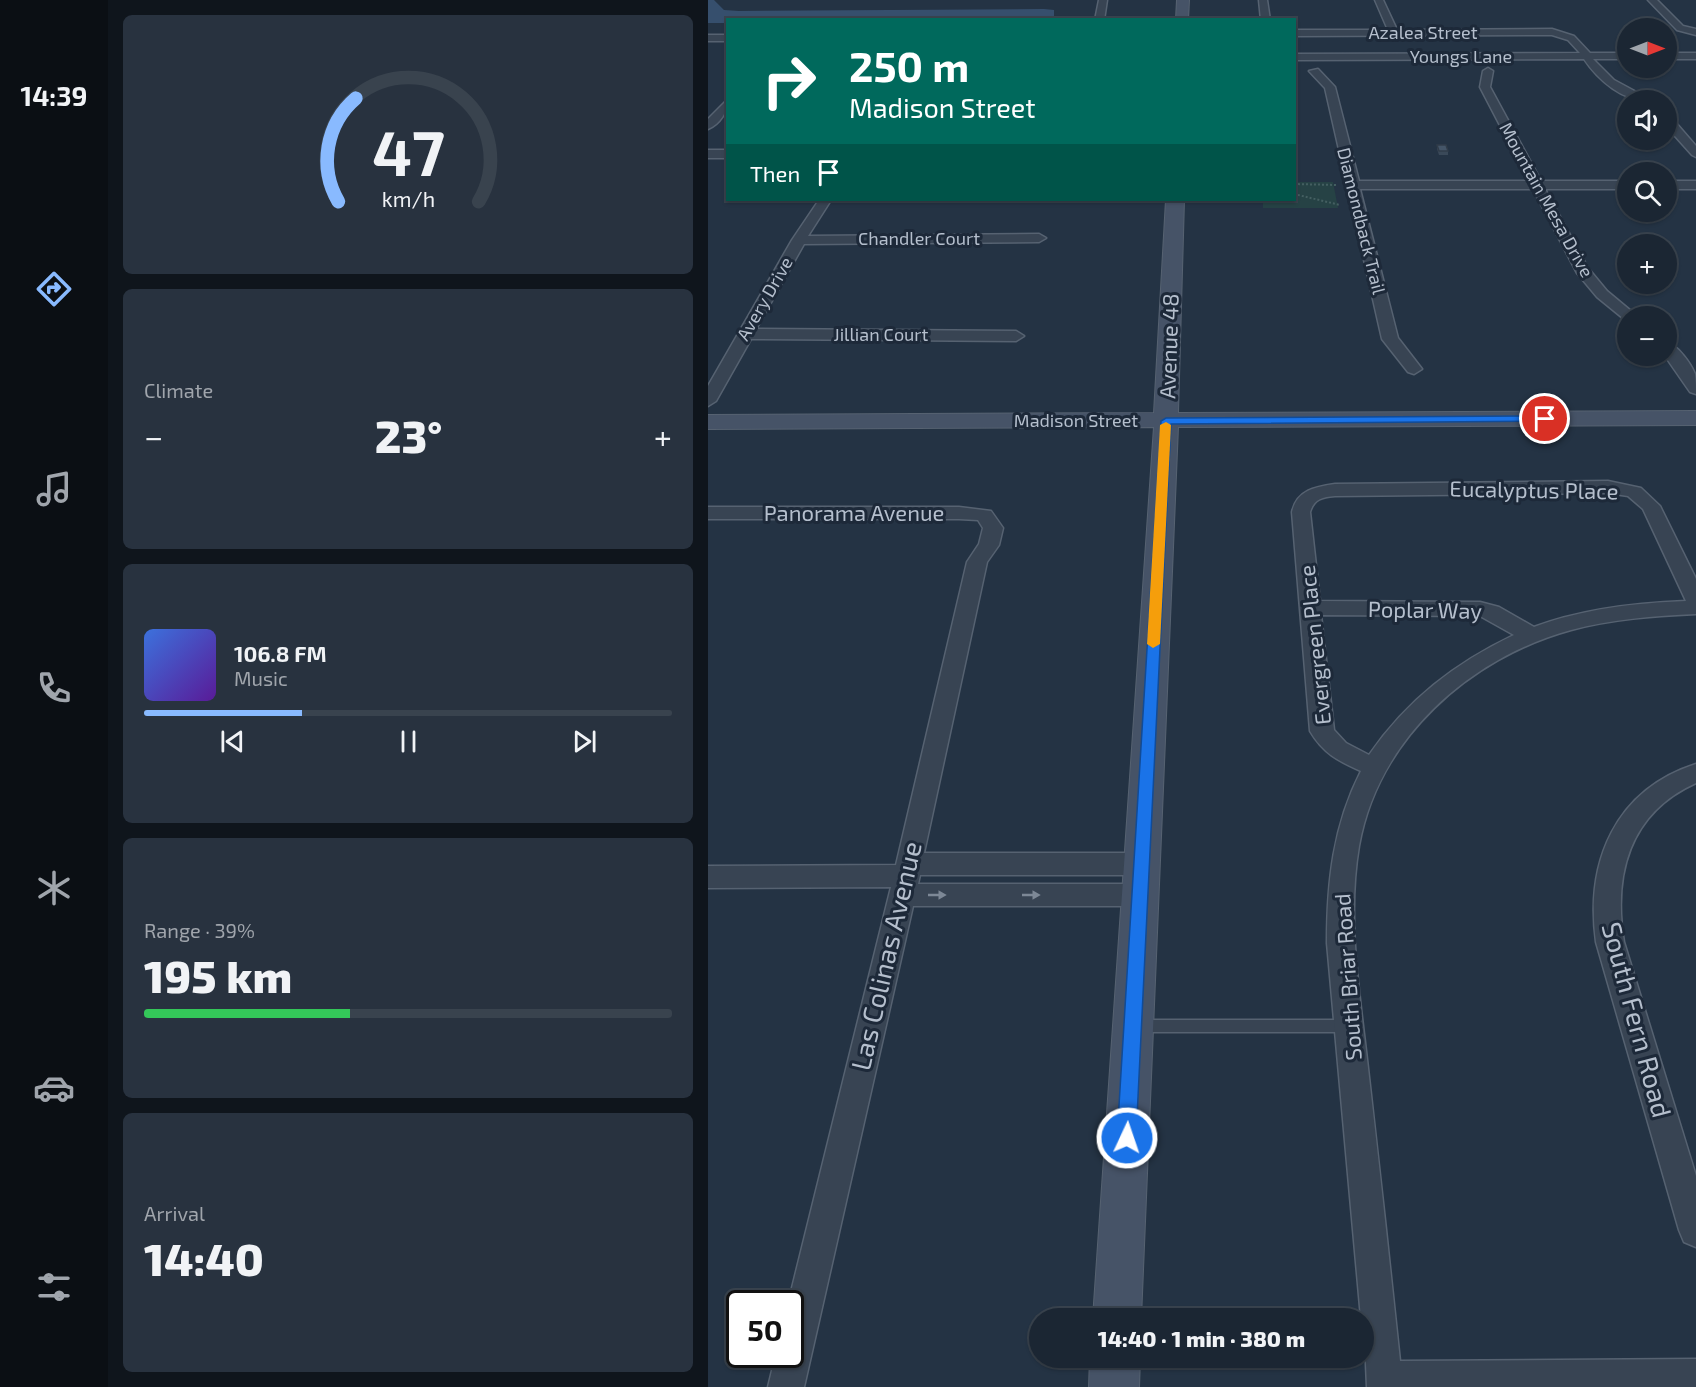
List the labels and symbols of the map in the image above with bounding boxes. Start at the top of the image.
north arrow [1617,18,1677,78]
street label: Azalea Street [1368,21,1478,43]
street label: Youngs Lane [1410,45,1512,67]
street label: Mountain Mesa Drive [1495,118,1599,281]
street label: Diamondback Trail [1333,145,1391,297]
street label: Chandler Court [858,227,980,249]
street label: Avery Drive [731,253,797,344]
street label: Avenue 48 [1153,293,1183,399]
street label: Jillian Court [834,323,929,345]
pin [1519,393,1570,444]
street label: Madison Street [1014,409,1138,431]
street label: Eucalyptus Place [1449,475,1619,503]
street label: Panorama Avenue [764,499,944,525]
street label: Evergreen Place [1293,564,1335,726]
street label: Poplar Way [1368,595,1483,623]
street label: Las Colinas Avenue [843,838,927,1073]
one-way arrow [928,890,947,900]
one-way arrow [1021,890,1040,900]
street label: South Briar Road [1328,893,1366,1061]
street label: South Fern Road [1596,918,1679,1121]
position arrow [1095,1106,1159,1170]
speed limit sign: 50 [726,1290,804,1368]

